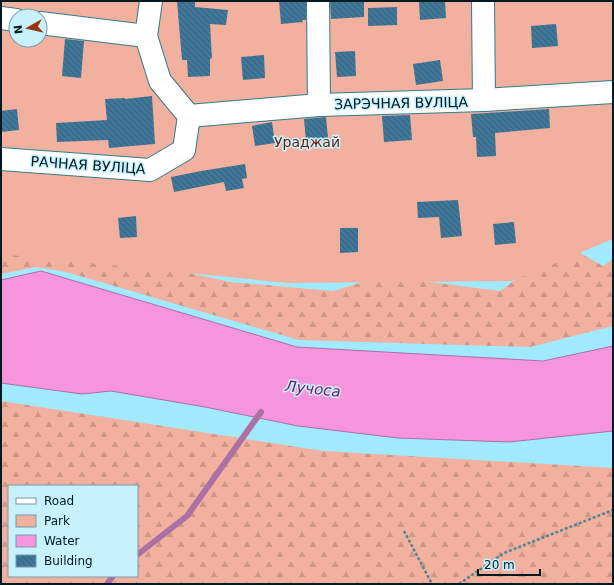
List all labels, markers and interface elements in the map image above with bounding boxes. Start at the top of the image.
north arrow [8,8,48,48]
text: N [12,24,26,35]
street label: ЗАРЭЧНАЯ ВУЛІЦА [334,94,468,112]
park label: Ураджай [274,134,340,150]
street label: РАЧНАЯ ВУЛІЦА [30,153,146,177]
water label: Лучоса [283,377,342,401]
legend [8,485,138,577]
text: Road [44,494,74,508]
text: Park [44,514,70,528]
text: Water [44,534,80,548]
scale bar [478,551,540,577]
text: Building [44,554,93,568]
text: 20 m [484,558,515,572]

